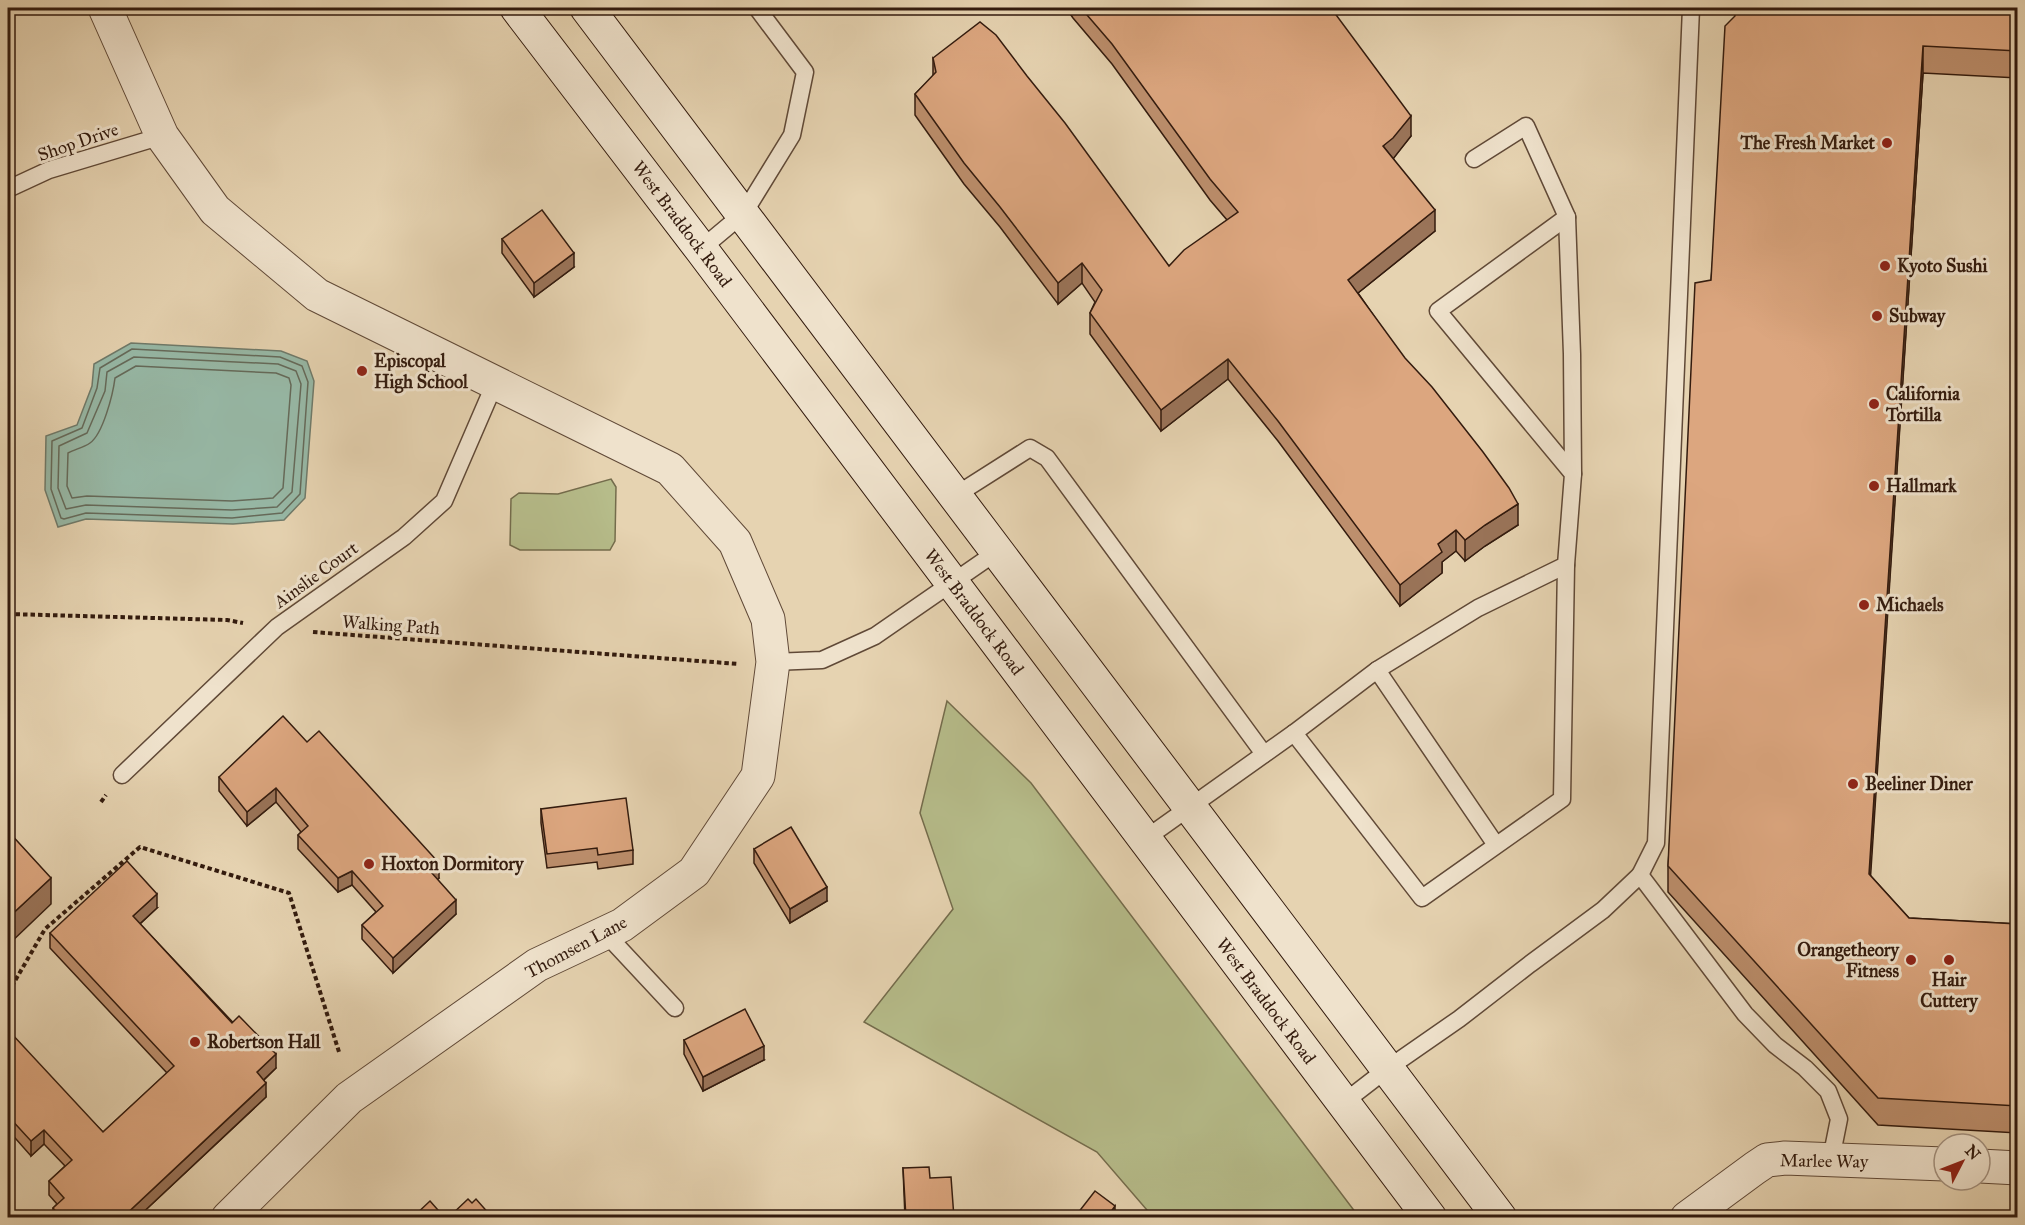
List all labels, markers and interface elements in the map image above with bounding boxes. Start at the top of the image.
street label: Shop Drive [35,118,121,166]
place label: The Fresh Market [1740,132,1876,154]
marker: The Fresh Market [1880,136,1894,150]
street label: West Braddock Road [627,157,737,291]
place label: Kyoto Sushi [1897,255,1989,278]
marker: Kyoto Sushi [1878,259,1892,273]
place label: Subway [1889,305,1947,328]
marker: Subway [1870,309,1884,323]
place label: Episcopal High School [374,350,469,394]
marker: Episcopal High School [355,364,369,378]
place label: California Tortilla [1885,383,1960,426]
marker: California Tortilla [1867,397,1881,411]
place label: Hallmark [1886,475,1957,497]
marker: Hallmark [1867,479,1881,493]
street label: Ainslie Court [269,537,363,613]
street label: West Braddock Road [919,545,1029,679]
place label: Michaels [1876,594,1944,616]
marker: Michaels [1857,598,1871,612]
street label: Walking Path [341,611,441,640]
place label: Beeliner Diner [1865,773,1974,795]
marker: Beeliner Diner [1846,777,1860,791]
place label: Hoxton Dormitory [381,853,525,876]
marker: Hoxton Dormitory [362,857,376,871]
street label: Thomsen Lane [521,911,631,983]
street label: West Braddock Road [1211,934,1321,1068]
place label: Orangetheory Fitness [1797,939,1901,982]
marker: Orangetheory Fitness [1904,953,1918,967]
marker: Hair Cuttery [1942,953,1956,967]
place label: Hair Cuttery [1920,969,1979,1013]
place label: Robertson Hall [207,1031,322,1053]
marker: Robertson Hall [188,1035,202,1049]
north arrow [1932,1132,1992,1192]
text: N [1961,1141,1985,1164]
street label: Marlee Way [1780,1149,1869,1173]

